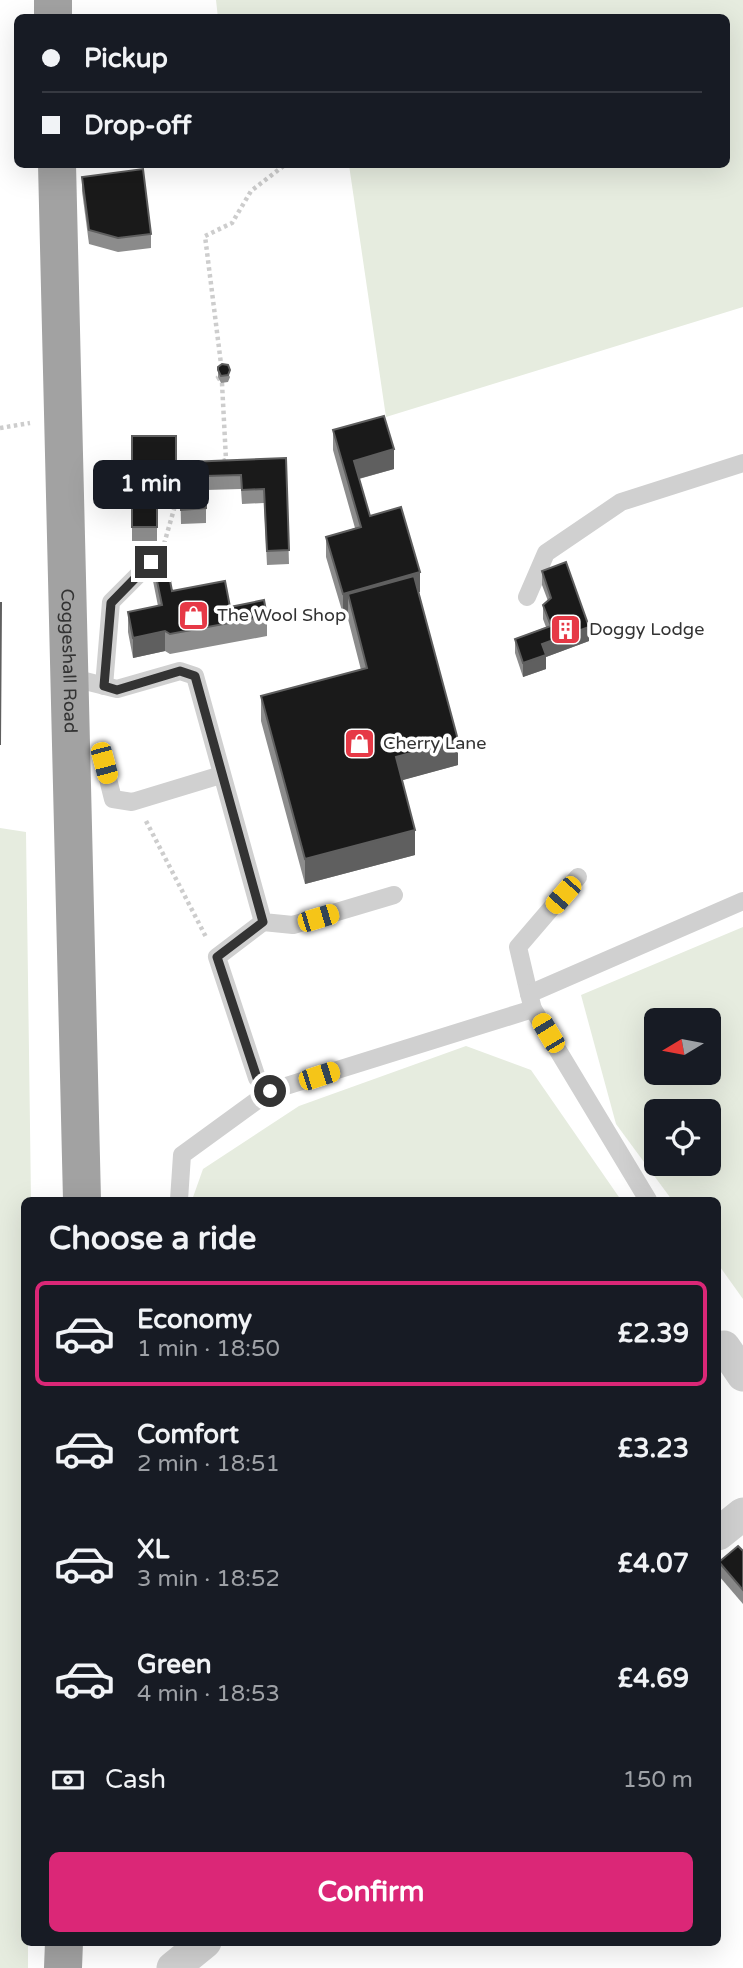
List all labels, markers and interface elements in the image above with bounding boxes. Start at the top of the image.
text: Pickup [84,43,168,74]
text: Drop-off [84,110,191,141]
callout: 1 min [93,461,209,510]
text: 1 min [120,470,182,498]
route end [135,546,167,578]
street label: Coggeshall Road [56,588,82,733]
shop icon: The Wool Shop [177,598,211,632]
place label: The Wool Shop [217,604,346,626]
building icon: Doggy Lodge [549,612,583,646]
place label: Doggy Lodge [589,618,704,640]
shop icon: Cherry Lane [343,726,377,760]
place label: Cherry Lane [383,732,486,754]
car [89,740,120,786]
car [542,872,585,918]
car [295,902,342,934]
north arrow [644,1008,721,1085]
map controls [644,1008,721,1176]
car [529,1010,568,1056]
car [296,1060,343,1092]
route start [254,1075,286,1107]
button: locate [644,1099,721,1176]
text: Choose a ride [49,1220,256,1258]
icon: car [53,1302,116,1365]
text: Economy [137,1304,252,1335]
text: £2.39 [618,1318,689,1349]
text: 1 min · 18:50 [137,1335,280,1363]
icon: car [53,1417,116,1480]
text: Comfort [137,1419,239,1450]
text: £3.23 [618,1433,689,1464]
text: 2 min · 18:51 [137,1450,280,1478]
icon: car [53,1532,116,1595]
text: XL [137,1534,169,1565]
text: £4.07 [618,1548,689,1579]
text: 3 min · 18:52 [137,1565,280,1593]
icon: car [53,1647,116,1710]
text: Green [137,1649,212,1680]
text: £4.69 [618,1663,689,1694]
text: 4 min · 18:53 [137,1680,280,1708]
icon: cash [49,1761,87,1799]
text: Cash [105,1764,166,1795]
text: 150 m [623,1766,693,1794]
button: Confirm [49,1852,693,1932]

